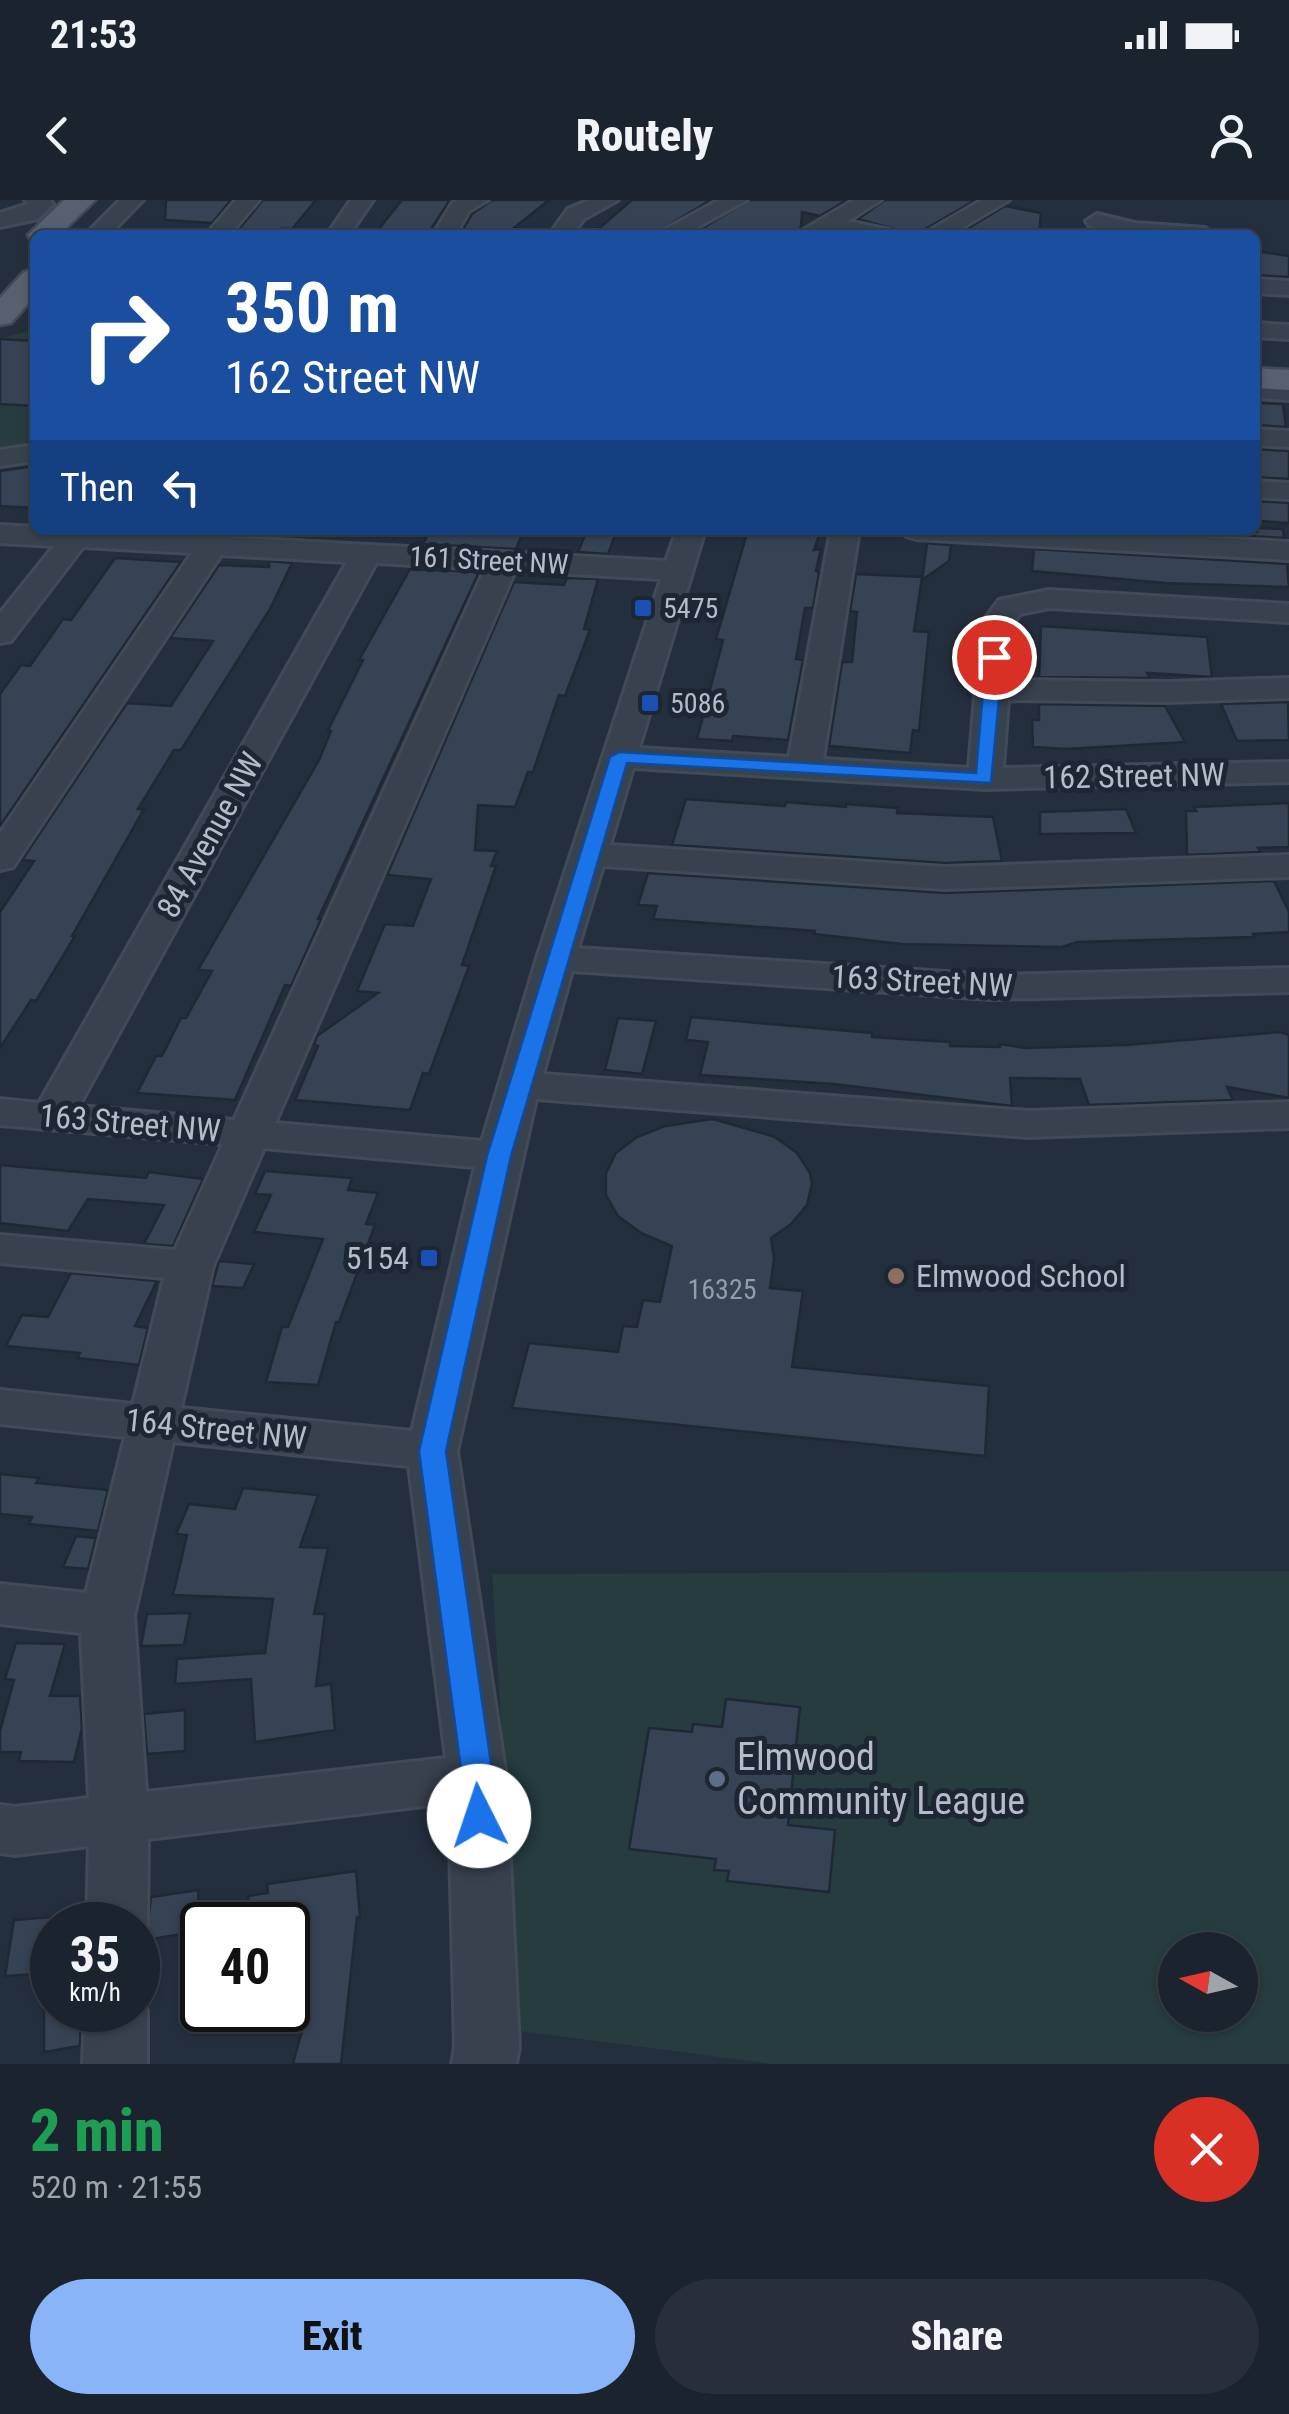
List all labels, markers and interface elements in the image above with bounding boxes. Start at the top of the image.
text: 21:53 [50,13,137,57]
icon: back [30,108,85,163]
icon: person [1204,108,1259,163]
text: Routely [576,109,713,162]
text: 350 m [225,267,399,349]
icon: right [60,270,190,400]
text: 162 Street NW [225,351,480,404]
icon: left [154,460,209,515]
text: Then [60,466,134,510]
street label: 161 Street NW [409,540,569,581]
place label: 5475 [663,592,718,625]
marker: 5475 [632,597,654,619]
pin [952,615,1037,700]
icon: arrive [967,630,1022,685]
place label: 5086 [670,687,725,720]
marker: 5086 [639,692,661,714]
street label: 84 Avenue NW [149,746,271,924]
street label: 162 Street NW [1043,755,1225,797]
street label: 163 Street NW [830,957,1014,1005]
street label: 163 Street NW [38,1096,222,1150]
place label: 5154 [346,1239,409,1277]
marker: 5154 [418,1247,440,1269]
place label: Elmwood School [916,1257,1126,1295]
marker: Elmwood School [885,1265,907,1287]
house number: 16325 [687,1273,757,1306]
street label: 164 Street NW [124,1401,308,1457]
place label: Elmwood Community League [737,1735,1025,1823]
position arrow [427,1764,531,1868]
marker: Elmwood Community League [706,1768,728,1790]
speed limit sign: 40 [180,1902,310,2032]
text: 35 [70,1926,120,1984]
north arrow [1158,1932,1258,2032]
map controls [1158,1932,1258,2032]
text: km/h [69,1978,121,2007]
text: 2 min [30,2095,164,2166]
button: close [1154,2097,1259,2202]
text: 520 m · 21:55 [30,2168,202,2206]
button: Exit [30,2279,635,2394]
button: Share [655,2279,1259,2394]

